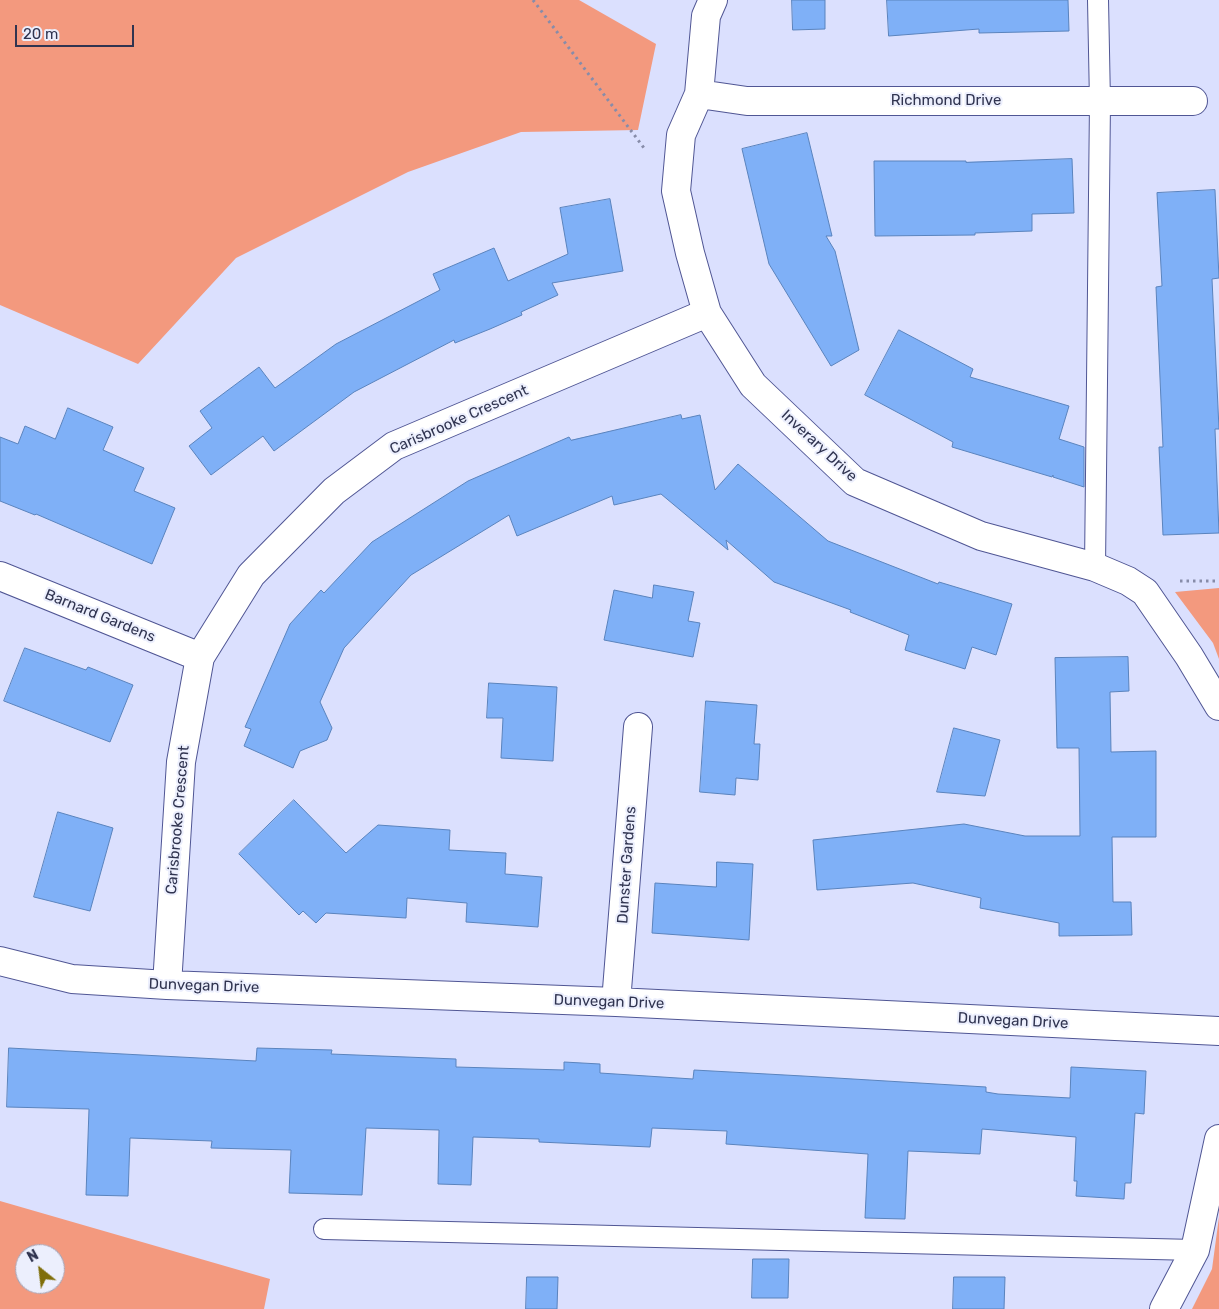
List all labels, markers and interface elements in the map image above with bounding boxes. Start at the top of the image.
scale bar [18,15,136,47]
text: 20 m [23,25,58,43]
street label: Richmond Drive [891,92,1001,110]
street label: Carisbrooke Crescent [387,381,531,459]
street label: Inverary Drive [777,406,861,486]
street label: Barnard Gardens [42,586,158,646]
street label: Carisbrooke Crescent [163,745,193,895]
street label: Dunster Gardens [614,806,640,924]
street label: Dunvegan Drive [148,975,260,997]
street label: Dunvegan Drive [553,991,665,1013]
street label: Dunvegan Drive [957,1009,1069,1033]
north arrow [15,1244,65,1294]
text: N [24,1246,41,1266]

